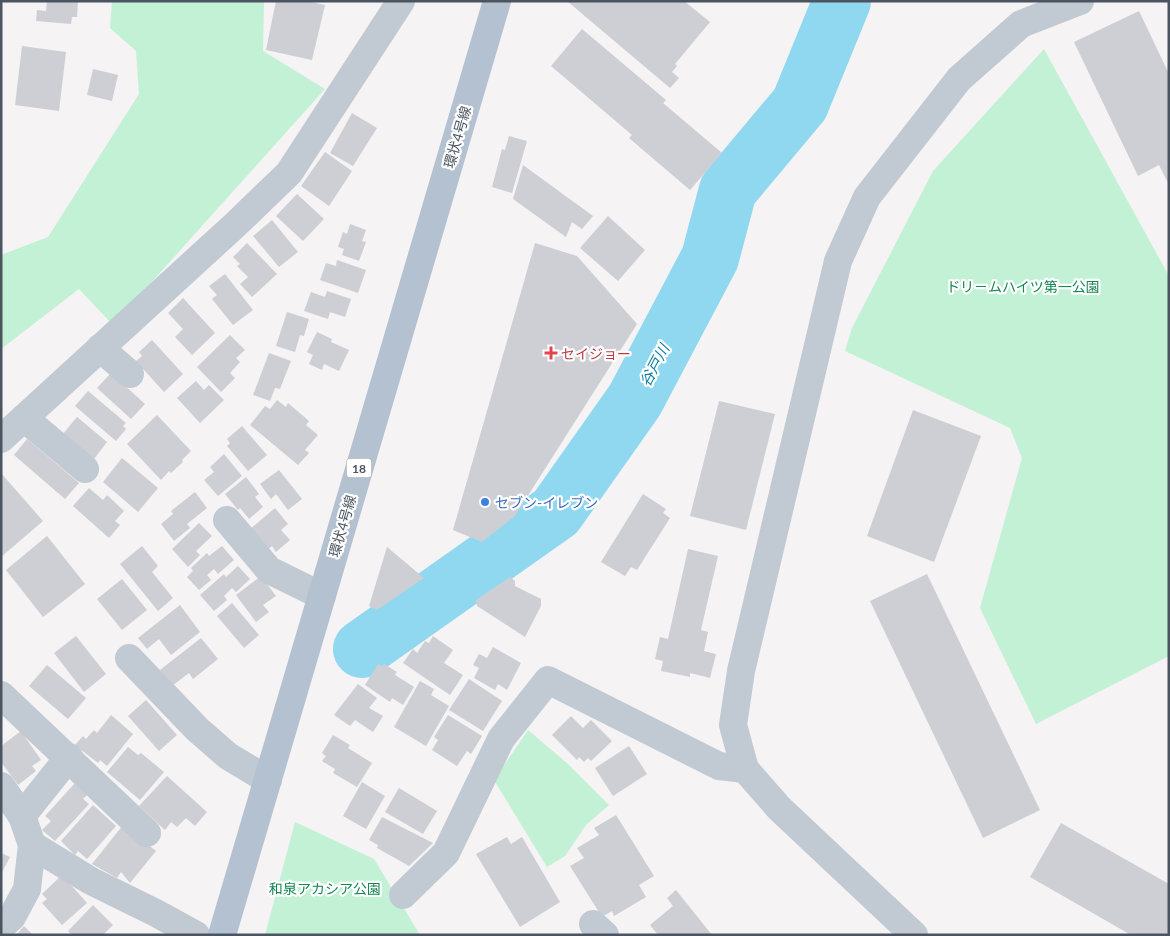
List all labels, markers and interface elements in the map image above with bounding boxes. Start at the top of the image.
street label: 環状4号線 [440,104,474,170]
park label: ドリ－ムハイツ第一公園 [946,278,1100,295]
water label: 谷戸川 [635,339,673,389]
place label: セイジョー [561,345,631,362]
marker: セイジョー [545,347,557,359]
road number: 18 [346,458,372,478]
street label: 環状4号線 [325,493,359,559]
place label: セブン-イレブン [495,494,598,511]
marker: セブン-イレブン [479,496,491,508]
park label: 和泉アカシア公園 [269,880,381,897]

